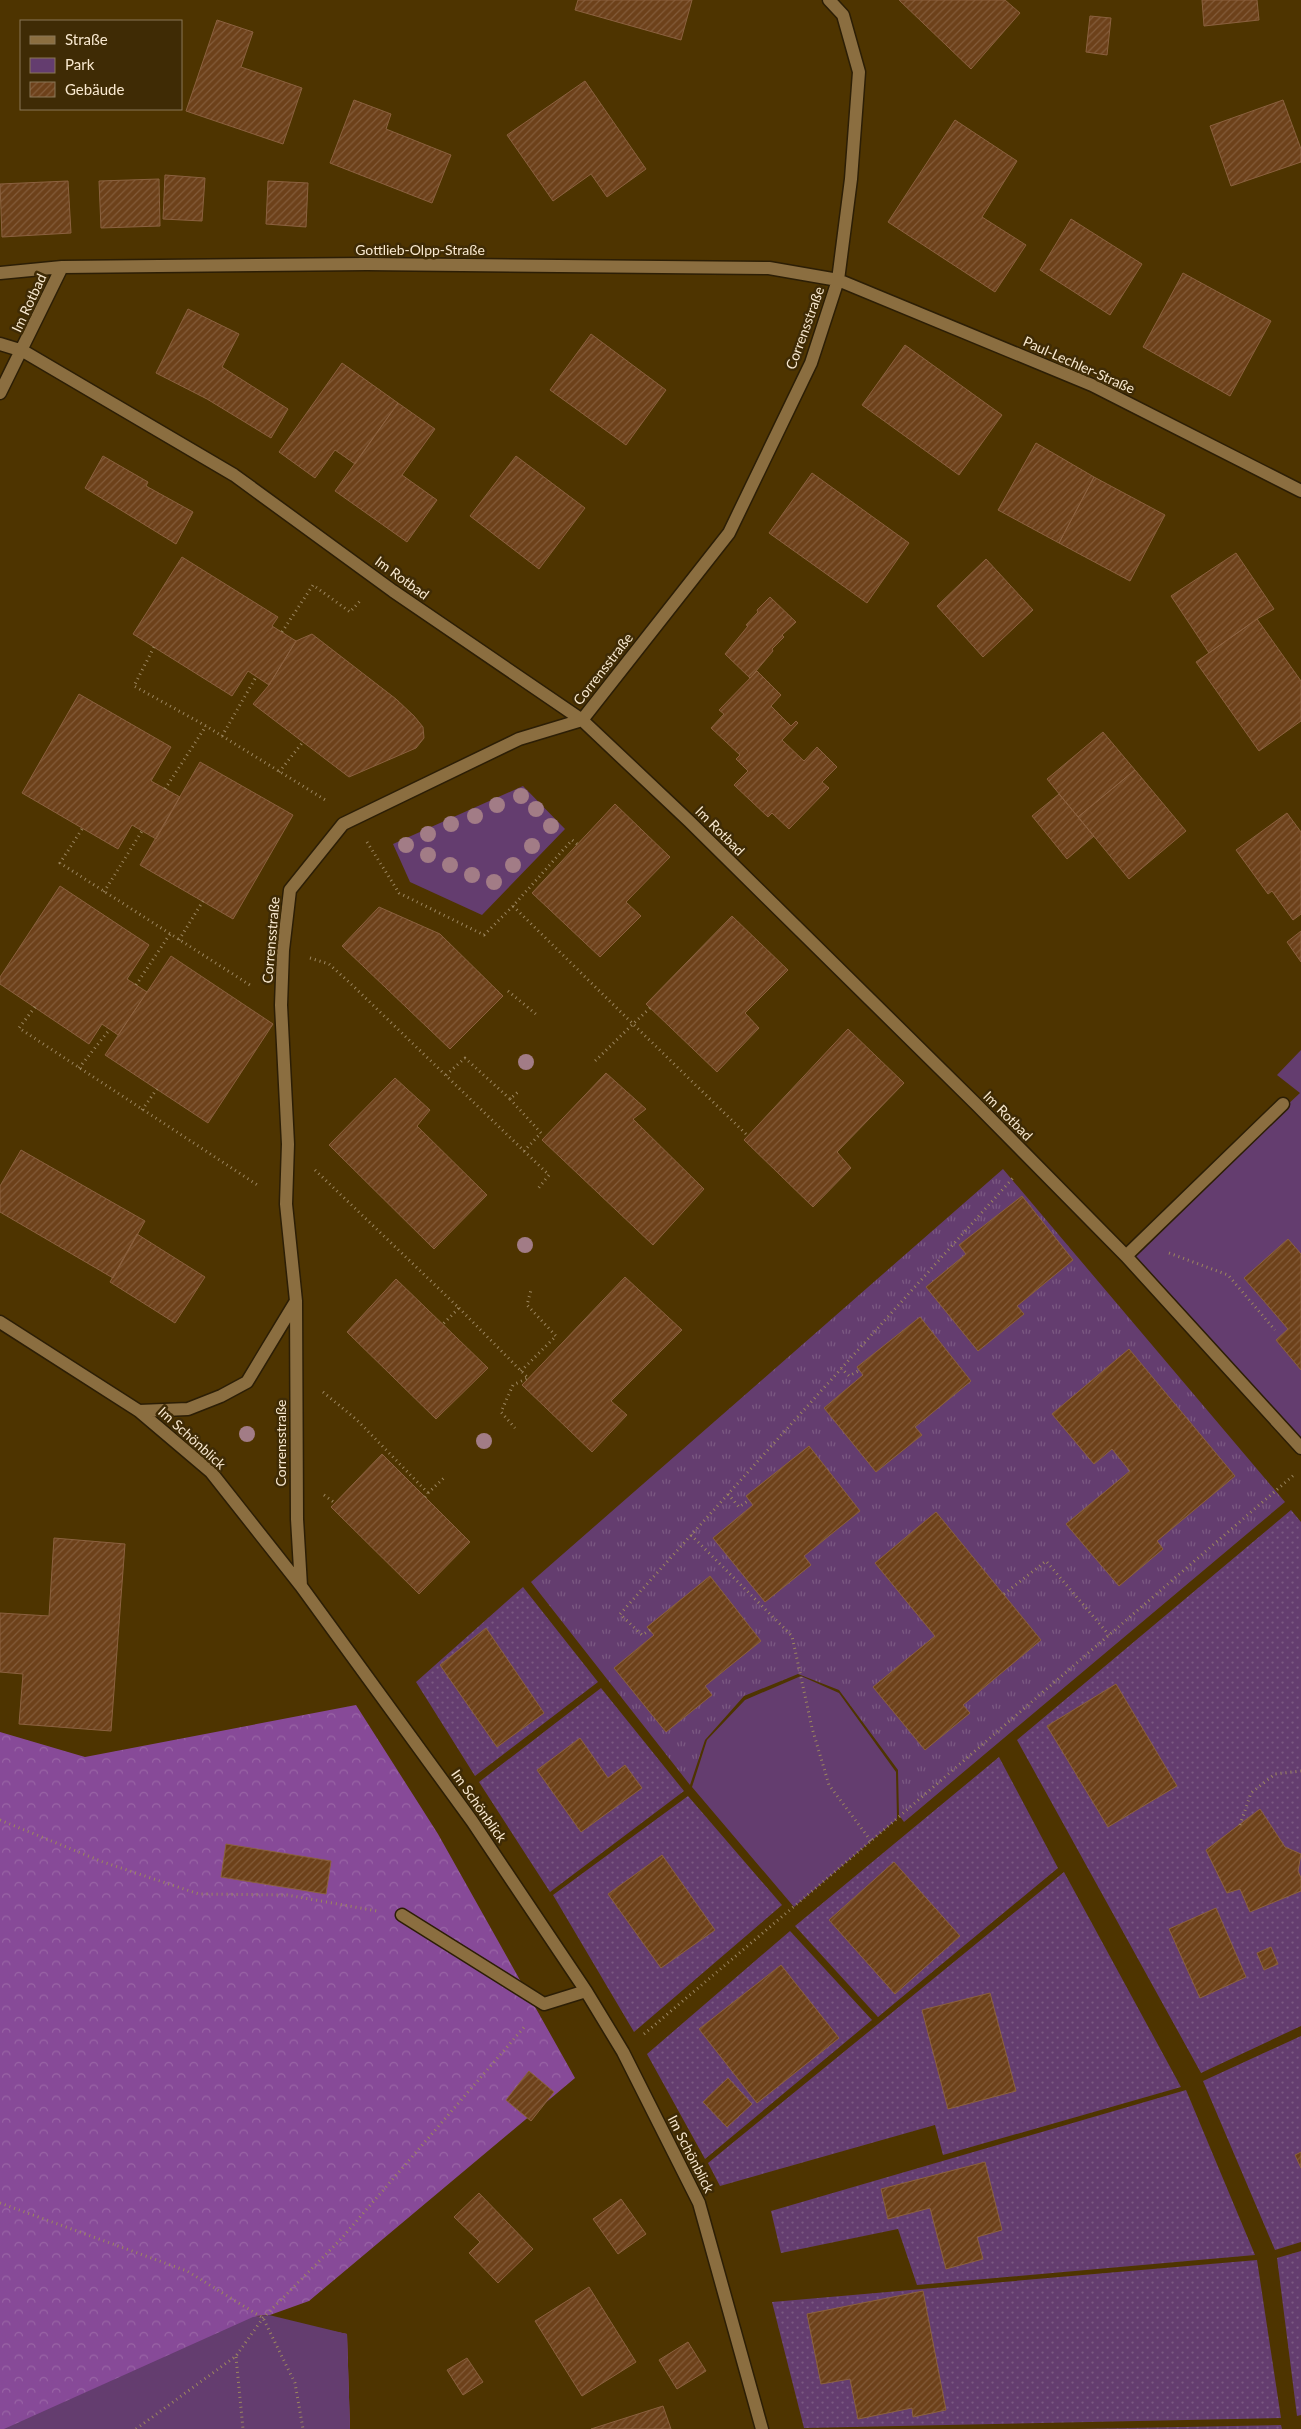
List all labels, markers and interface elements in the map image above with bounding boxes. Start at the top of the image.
legend [20,20,182,110]
text: Straße [65,30,108,48]
text: Park [65,55,95,73]
text: Gebäude [65,80,124,98]
street label: Gottlieb-Olpp-Straße [355,241,485,258]
street label: Im Rotbad [8,271,50,335]
street label: Corrensstraße [782,284,827,372]
street label: Paul-Lechler-Straße [1021,332,1138,397]
street label: Im Rotbad [372,552,433,603]
street label: Corrensstraße [569,629,636,708]
street label: Im Rotbad [692,802,749,859]
street label: Corrensstraße [258,896,283,984]
street label: Im Rotbad [980,1087,1037,1144]
street label: Corrensstraße [272,1400,289,1486]
street label: Im Schönblick [155,1403,230,1473]
street label: Im Schönblick [448,1766,511,1846]
street label: Im Schönblick [665,2112,719,2196]

